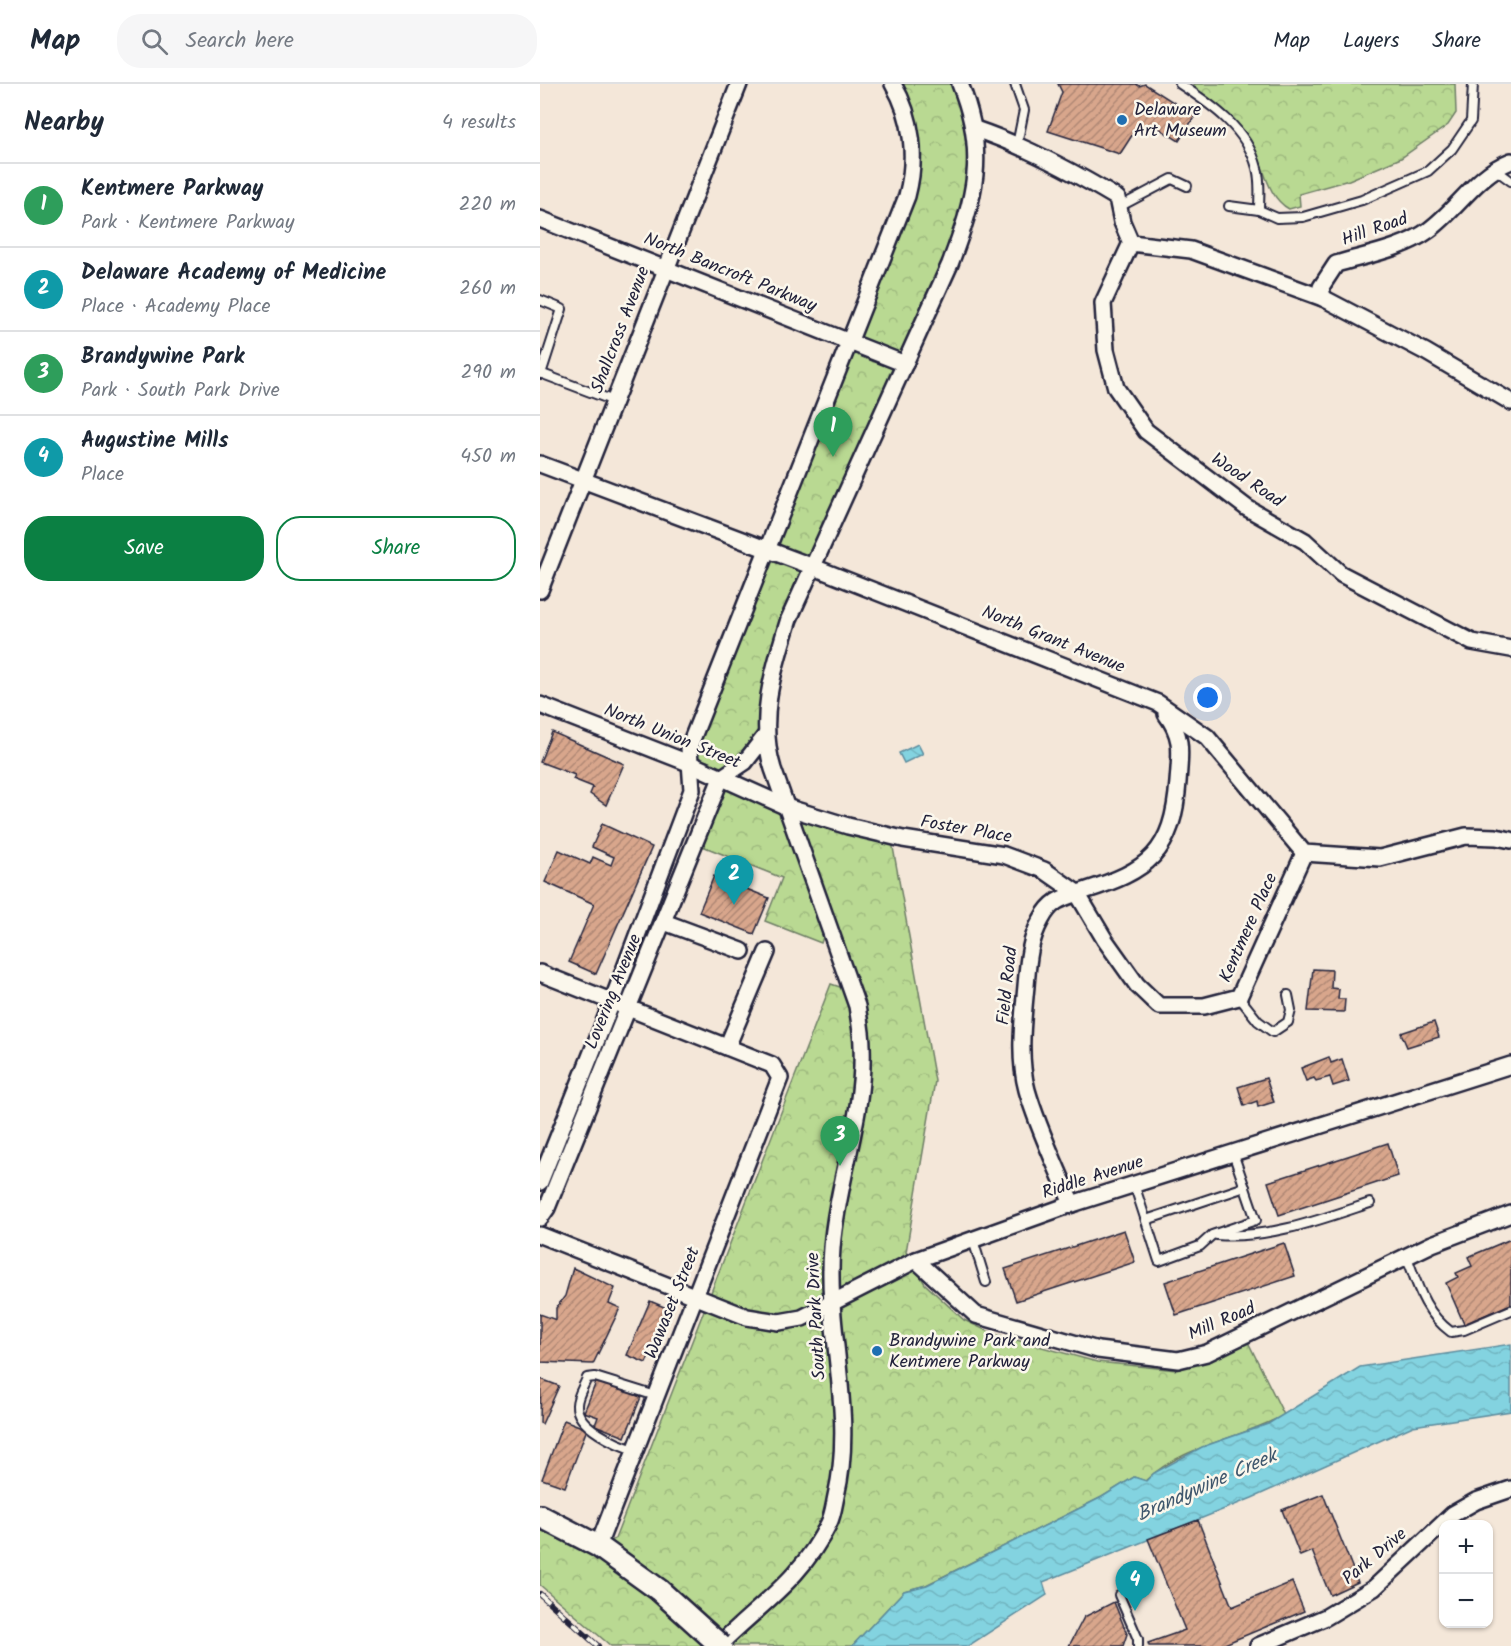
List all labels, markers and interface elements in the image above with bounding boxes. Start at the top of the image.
search box [117,14,537,68]
text: Map [30,19,81,64]
text: Search here [186,24,294,59]
icon: search [138,25,171,58]
text: Map [1273,25,1310,58]
text: Layers [1343,25,1399,58]
text: Share [1432,25,1481,58]
place label: Delaware Art Museum [1134,96,1227,146]
text: Nearby [24,102,104,144]
text: 4 results [442,107,516,139]
marker: Delaware Art Museum [1115,113,1129,127]
text: Kentmere Parkway [81,172,263,207]
text: 1 [40,189,47,221]
text: 220 m [459,189,516,221]
street label: Hill Road [1338,205,1413,255]
text: Park · Kentmere Parkway [81,207,294,239]
street label: North Bancroft Parkway [639,225,821,321]
text: Delaware Academy of Medicine [81,256,386,291]
street label: Shallcross Avenue [583,262,659,398]
text: 2 [38,273,49,305]
text: 260 m [459,273,516,305]
text: Place · Academy Place [81,291,271,323]
text: Brandywine Park [81,340,244,375]
text: 3 [38,357,49,389]
text: 290 m [461,357,516,389]
text: Park · South Park Drive [81,375,280,407]
pin: 1 [814,408,852,457]
text: Augustine Mills [81,424,228,459]
text: 4 [38,441,49,473]
text: 450 m [460,441,516,473]
street label: Wood Road [1205,446,1290,517]
text: Place [81,459,124,491]
button: Save [24,516,264,581]
button: Share [276,516,516,581]
street label: North Grant Avenue [977,598,1129,682]
your location [1193,683,1222,712]
street label: North Union Street [599,696,746,778]
street label: Foster Place [918,808,1014,852]
pin: 2 [714,856,754,905]
street label: Kentmere Place [1212,868,1286,988]
street label: Lovering Avenue [578,930,650,1054]
street label: Field Road [989,944,1027,1027]
pin: 3 [820,1116,860,1166]
street label: Riddle Avenue [1038,1148,1148,1208]
street label: Wawaset Street [637,1242,709,1363]
street label: South Park Drive [799,1252,835,1380]
street label: Mill Road [1184,1294,1261,1349]
place label: Brandywine Park and Kentmere Parkway [889,1327,1051,1377]
marker: Brandywine Park and Kentmere Parkway [870,1344,884,1358]
water label: Brandywine Creek [1132,1440,1285,1531]
map controls [1439,1520,1493,1628]
button: + [1439,1520,1493,1574]
street label: Park Drive [1336,1521,1414,1593]
pin: 4 [1116,1562,1154,1611]
button: − [1439,1574,1493,1628]

